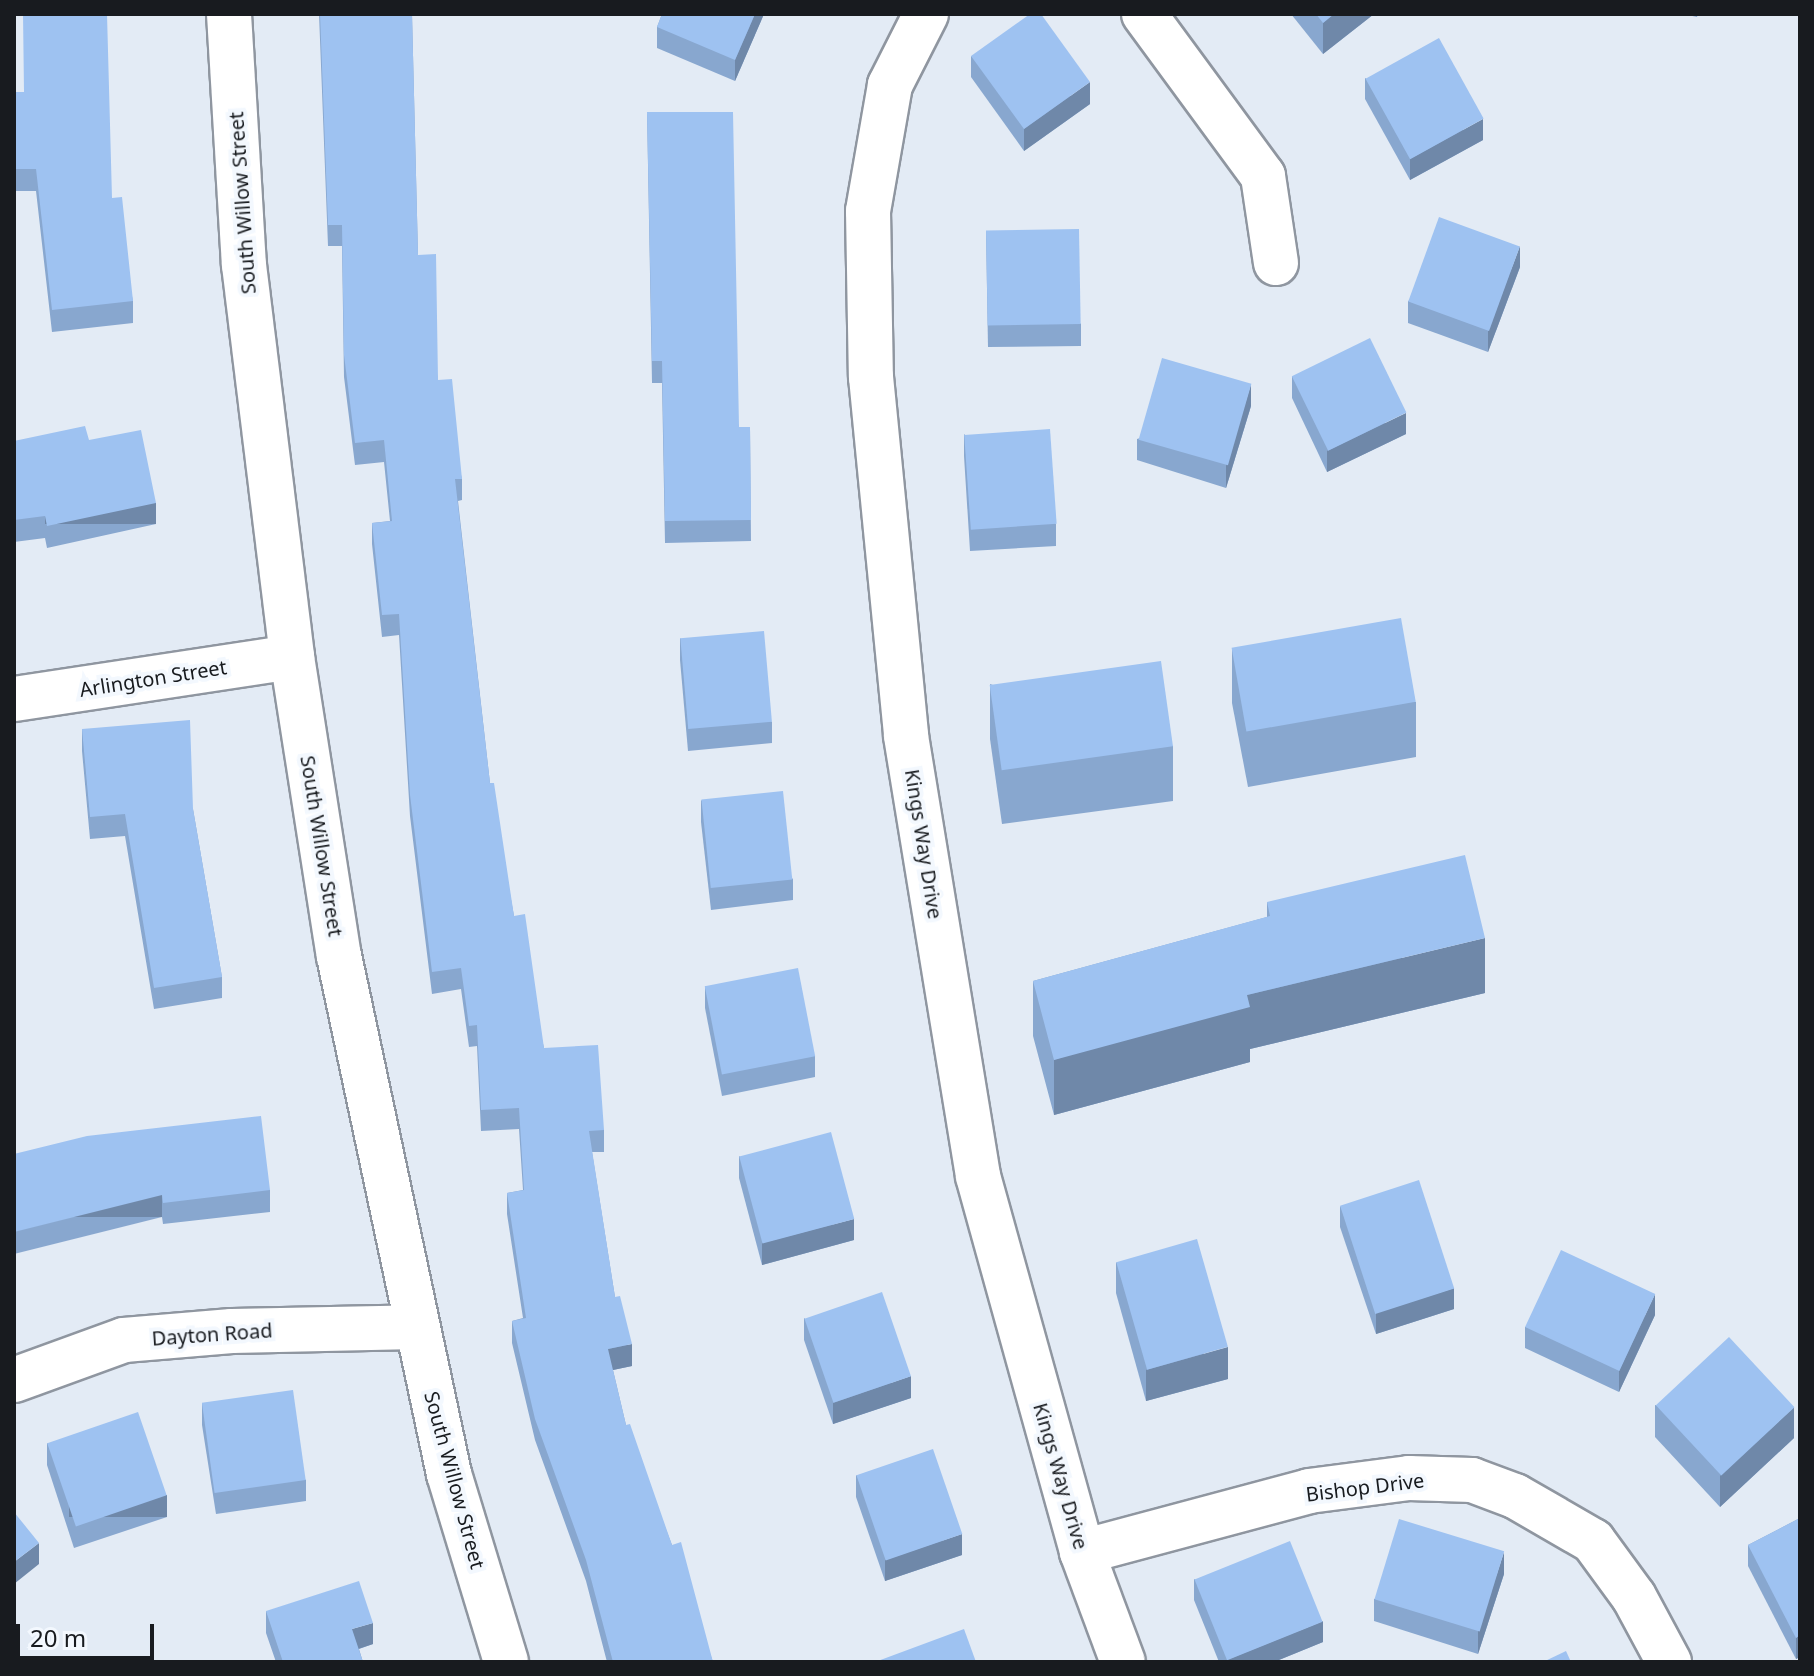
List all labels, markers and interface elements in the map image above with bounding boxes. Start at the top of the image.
street label: South Willow Street [224,111,260,295]
street label: Arlington Street [78,655,228,701]
street label: South Willow Street [296,754,348,938]
street label: Kings Way Drive [900,767,948,921]
street label: Dayton Road [151,1318,273,1350]
street label: South Willow Street [420,1389,490,1571]
street label: Kings Way Drive [1029,1400,1093,1552]
street label: Bishop Drive [1304,1468,1426,1506]
scale bar [20,1608,158,1658]
text: 20 m [30,1621,86,1654]

